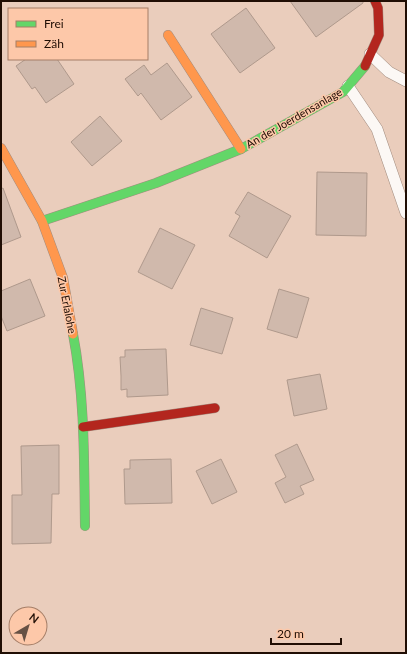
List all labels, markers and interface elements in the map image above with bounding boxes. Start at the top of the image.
legend [8,8,148,60]
text: Frei [44,16,64,31]
text: Zäh [44,36,64,51]
street label: An der Joerdensanlage [243,85,344,150]
street label: Zur Erlalohe [56,275,79,335]
north arrow [8,606,48,646]
text: N [27,610,42,625]
scale bar [271,620,341,646]
text: 20 m [277,626,304,641]

